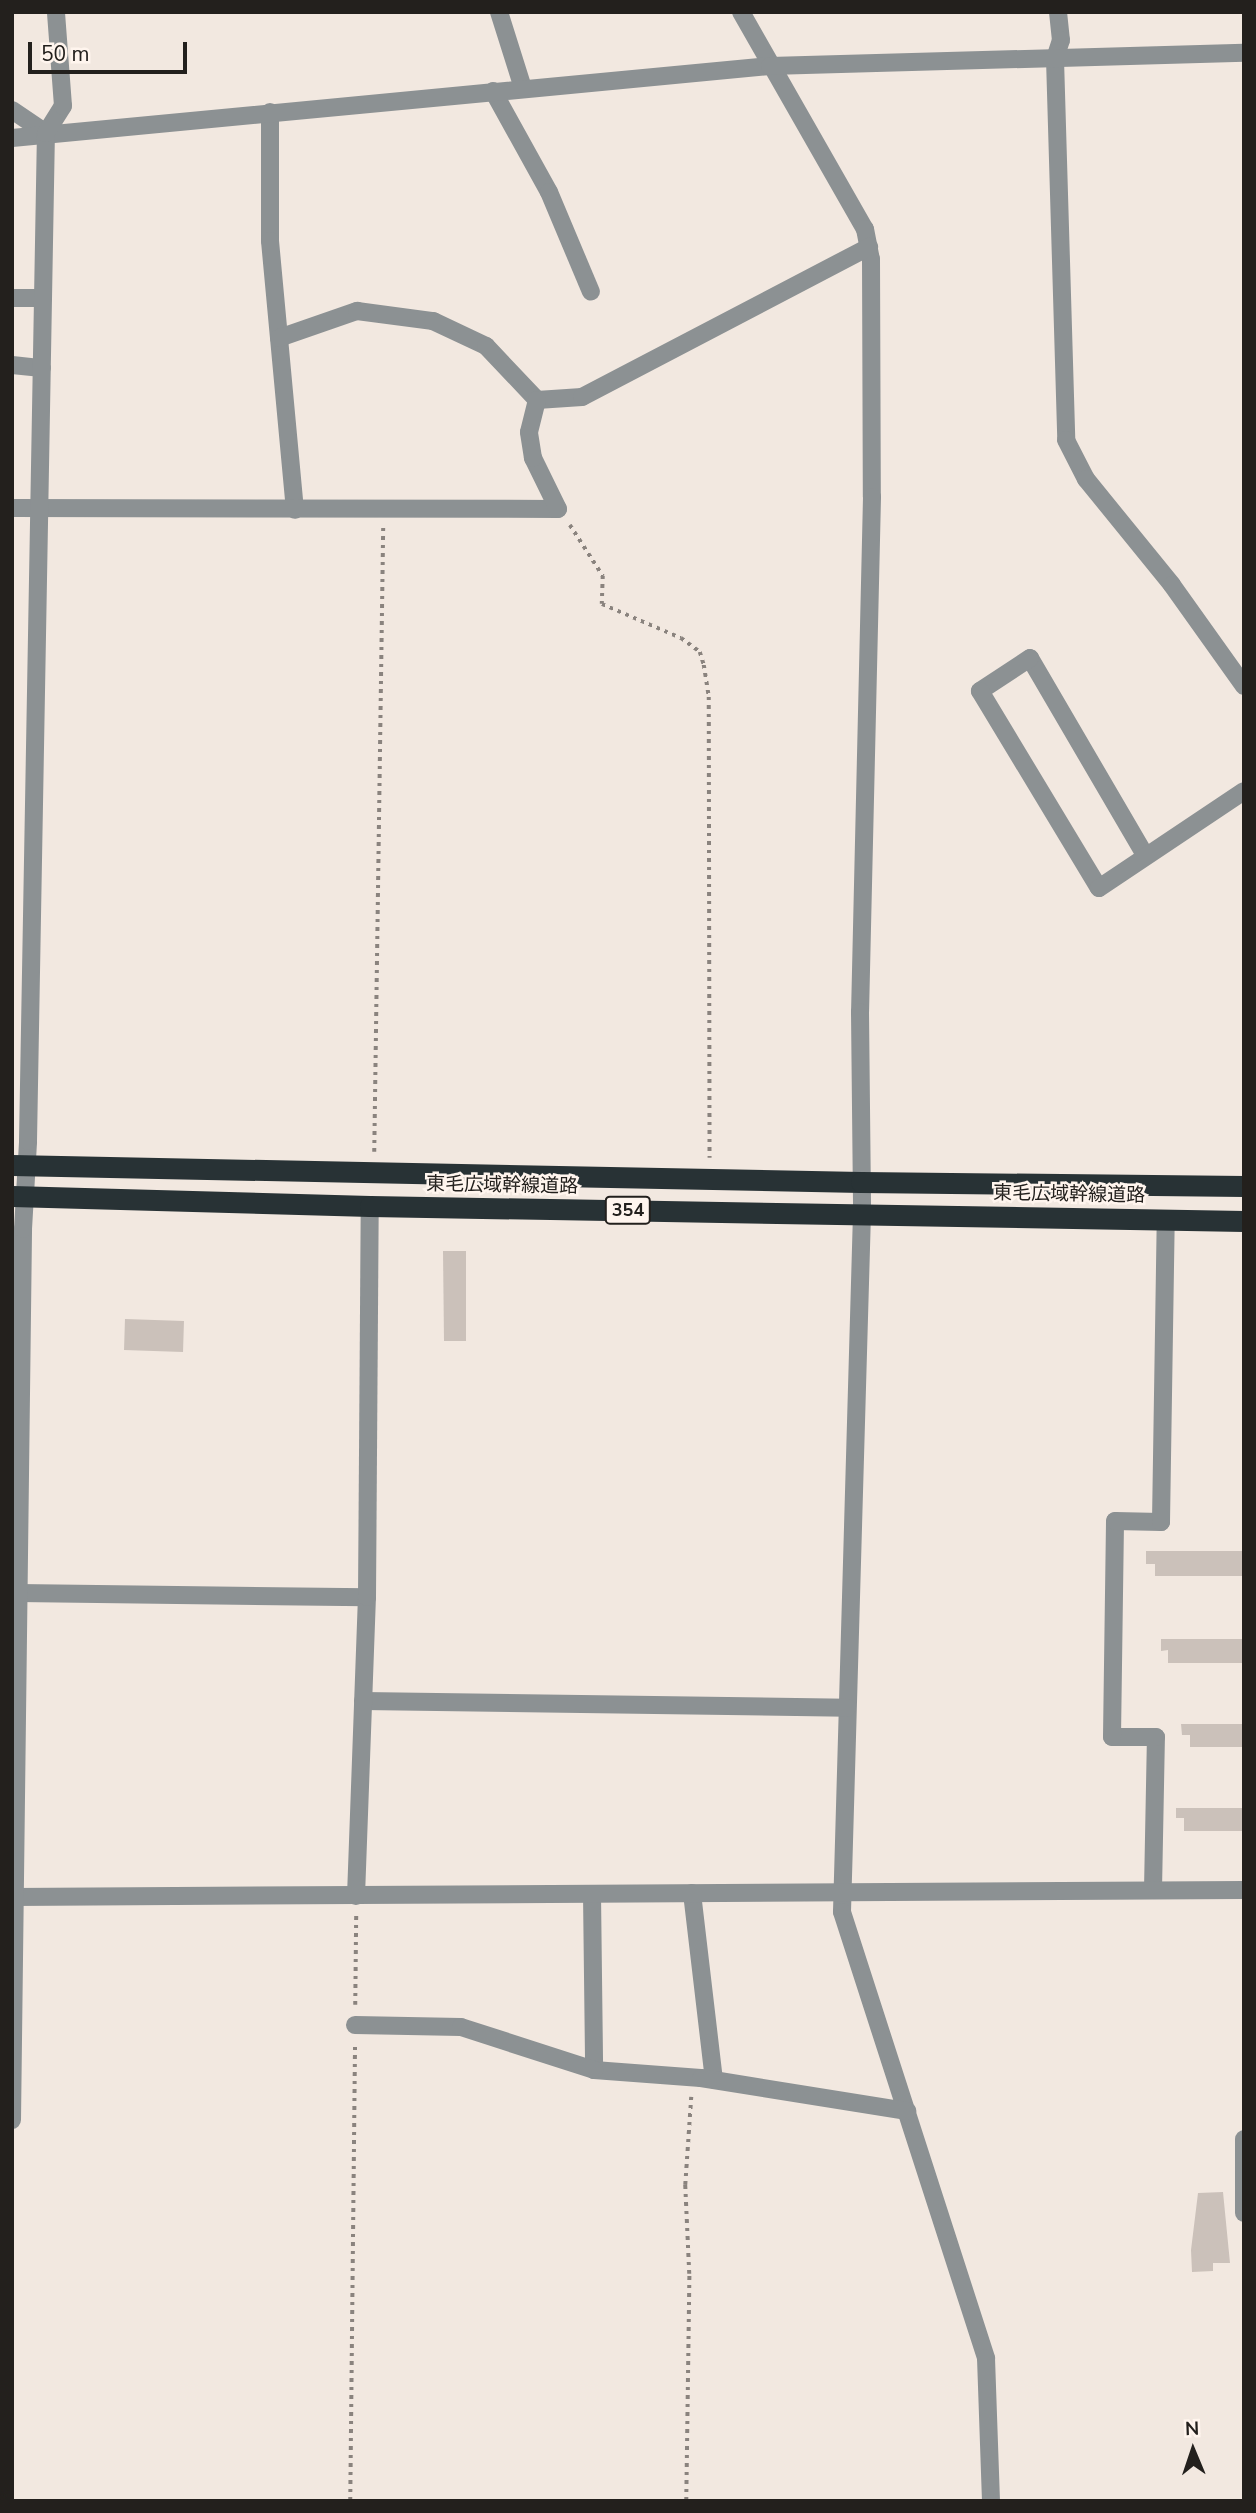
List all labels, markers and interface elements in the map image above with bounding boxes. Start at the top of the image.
scale bar [32,28,191,72]
text: 50 m [41,40,90,68]
street label: 東毛広域幹線道路 [426,1173,578,1199]
street label: 東毛広域幹線道路 [993,1182,1145,1208]
road number: 354 [604,1196,652,1224]
north arrow [1158,2415,1228,2485]
text: N [1185,2416,1200,2442]

